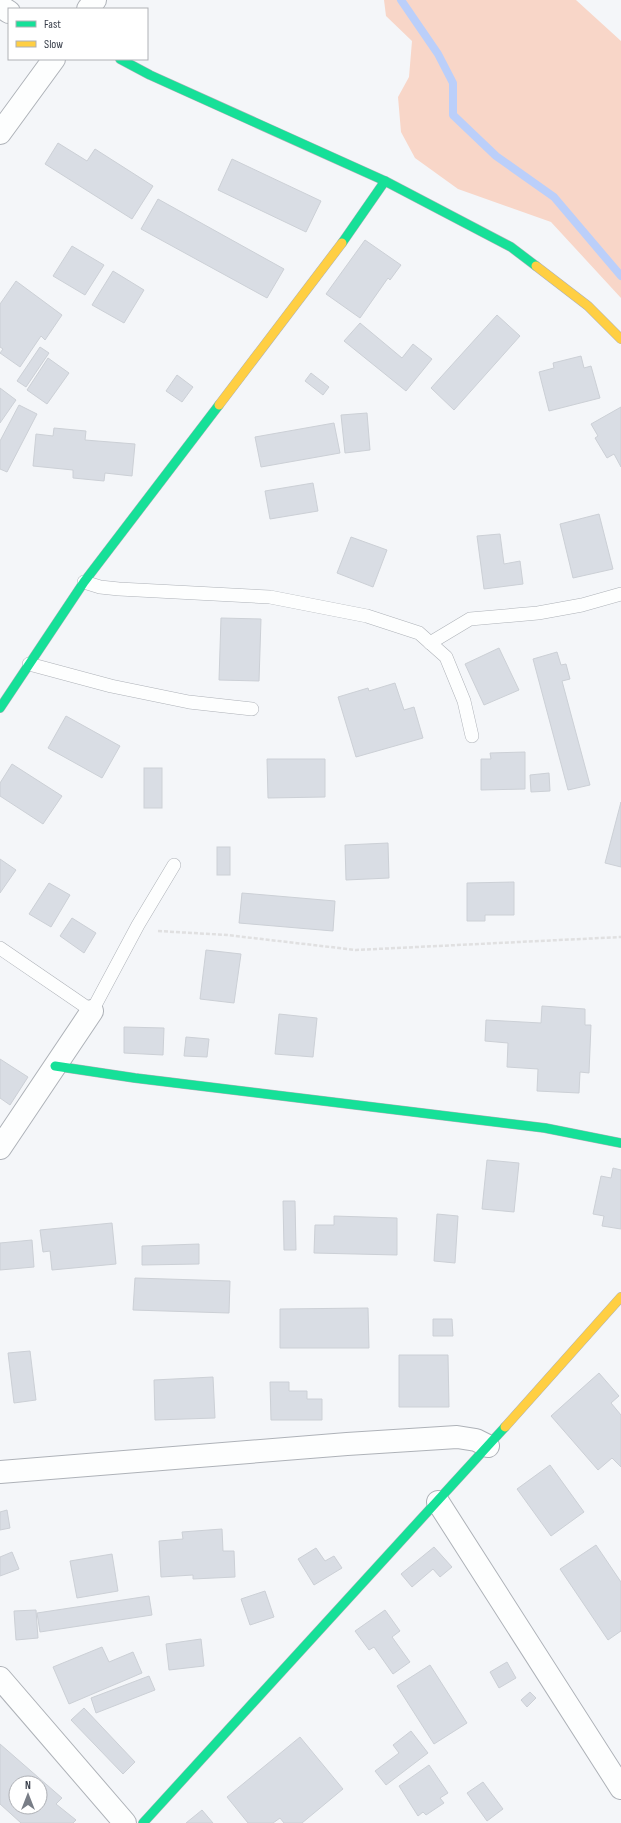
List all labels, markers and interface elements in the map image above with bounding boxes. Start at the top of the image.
legend [8,8,148,60]
text: Fast [44,17,61,32]
text: Slow [44,37,63,52]
north arrow [8,1775,48,1815]
text: N [25,1779,31,1792]

